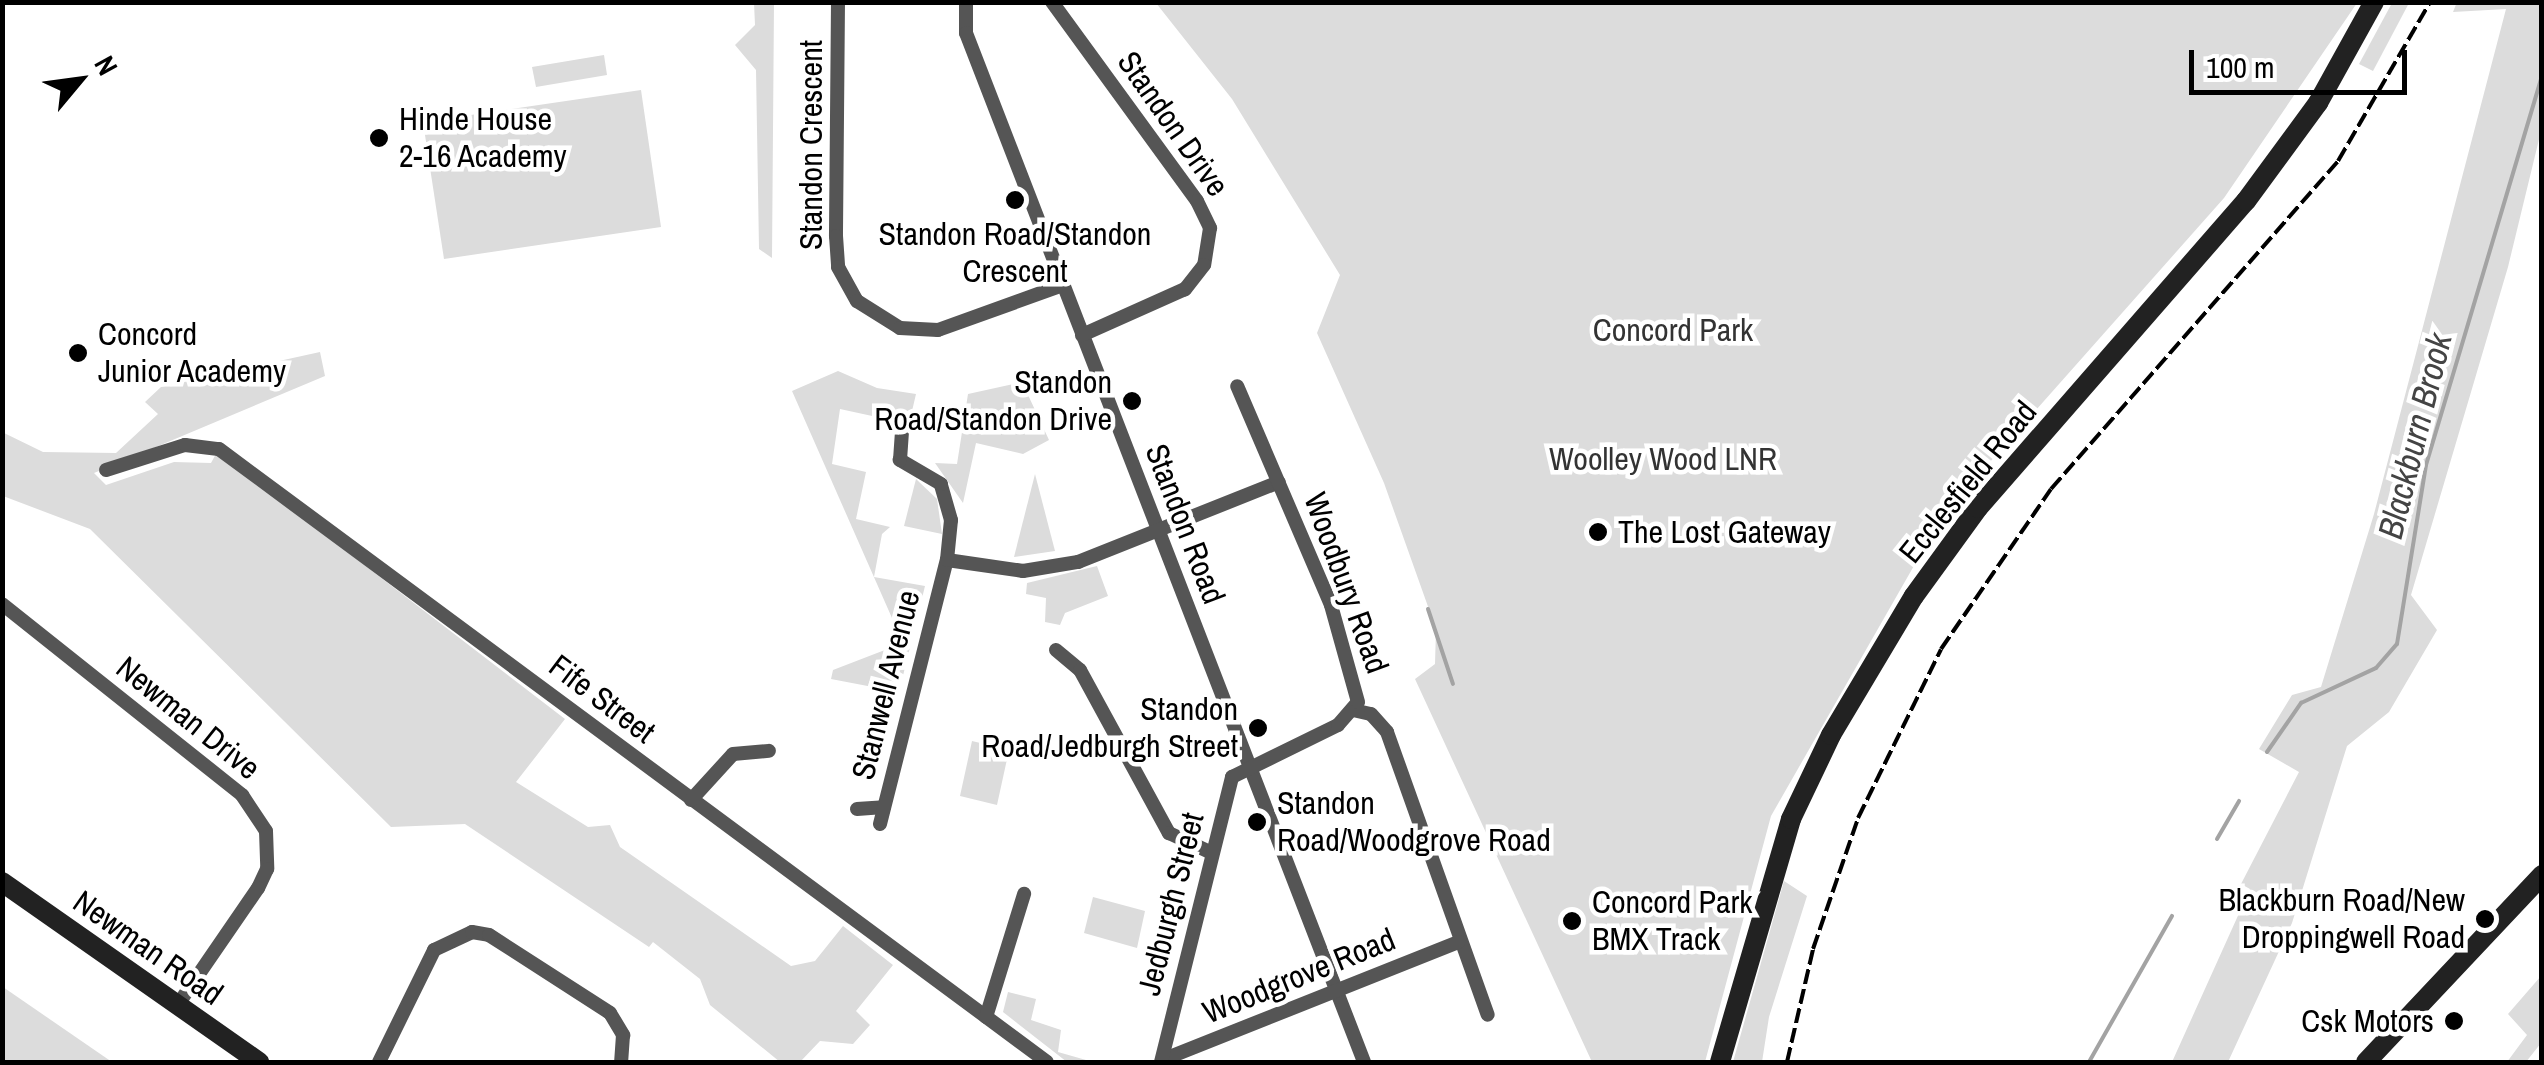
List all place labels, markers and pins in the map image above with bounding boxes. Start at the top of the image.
place label: Hinde House 2-16 Academy [399,101,568,176]
marker: Hinde House 2-16 Academy [368,127,390,149]
marker: Standon Road/Standon Crescent [1004,189,1026,211]
place label: Standon Road/Standon Crescent [879,216,1151,291]
place label: Concord Junior Academy [98,316,288,391]
marker: Concord Junior Academy [67,342,89,364]
place label: Standon Road/Standon Drive [874,364,1112,439]
marker: Standon Road/Standon Drive [1121,390,1143,412]
place label: The Lost Gateway [1618,513,1831,551]
marker: The Lost Gateway [1587,521,1609,543]
place label: Standon Road/Jedburgh Street [981,691,1238,766]
marker: Standon Road/Jedburgh Street [1247,717,1269,739]
place label: Standon Road/Woodgrove Road [1277,785,1551,860]
marker: Standon Road/Woodgrove Road [1246,811,1268,833]
place label: Blackburn Road/New Droppingwell Road [2219,882,2465,957]
place label: Concord Park BMX Track [1592,884,1752,959]
marker: Blackburn Road/New Droppingwell Road [2474,908,2496,930]
marker: Concord Park BMX Track [1561,910,1583,932]
place label: Csk Motors [2301,1002,2434,1040]
marker: Csk Motors [2443,1010,2465,1032]

